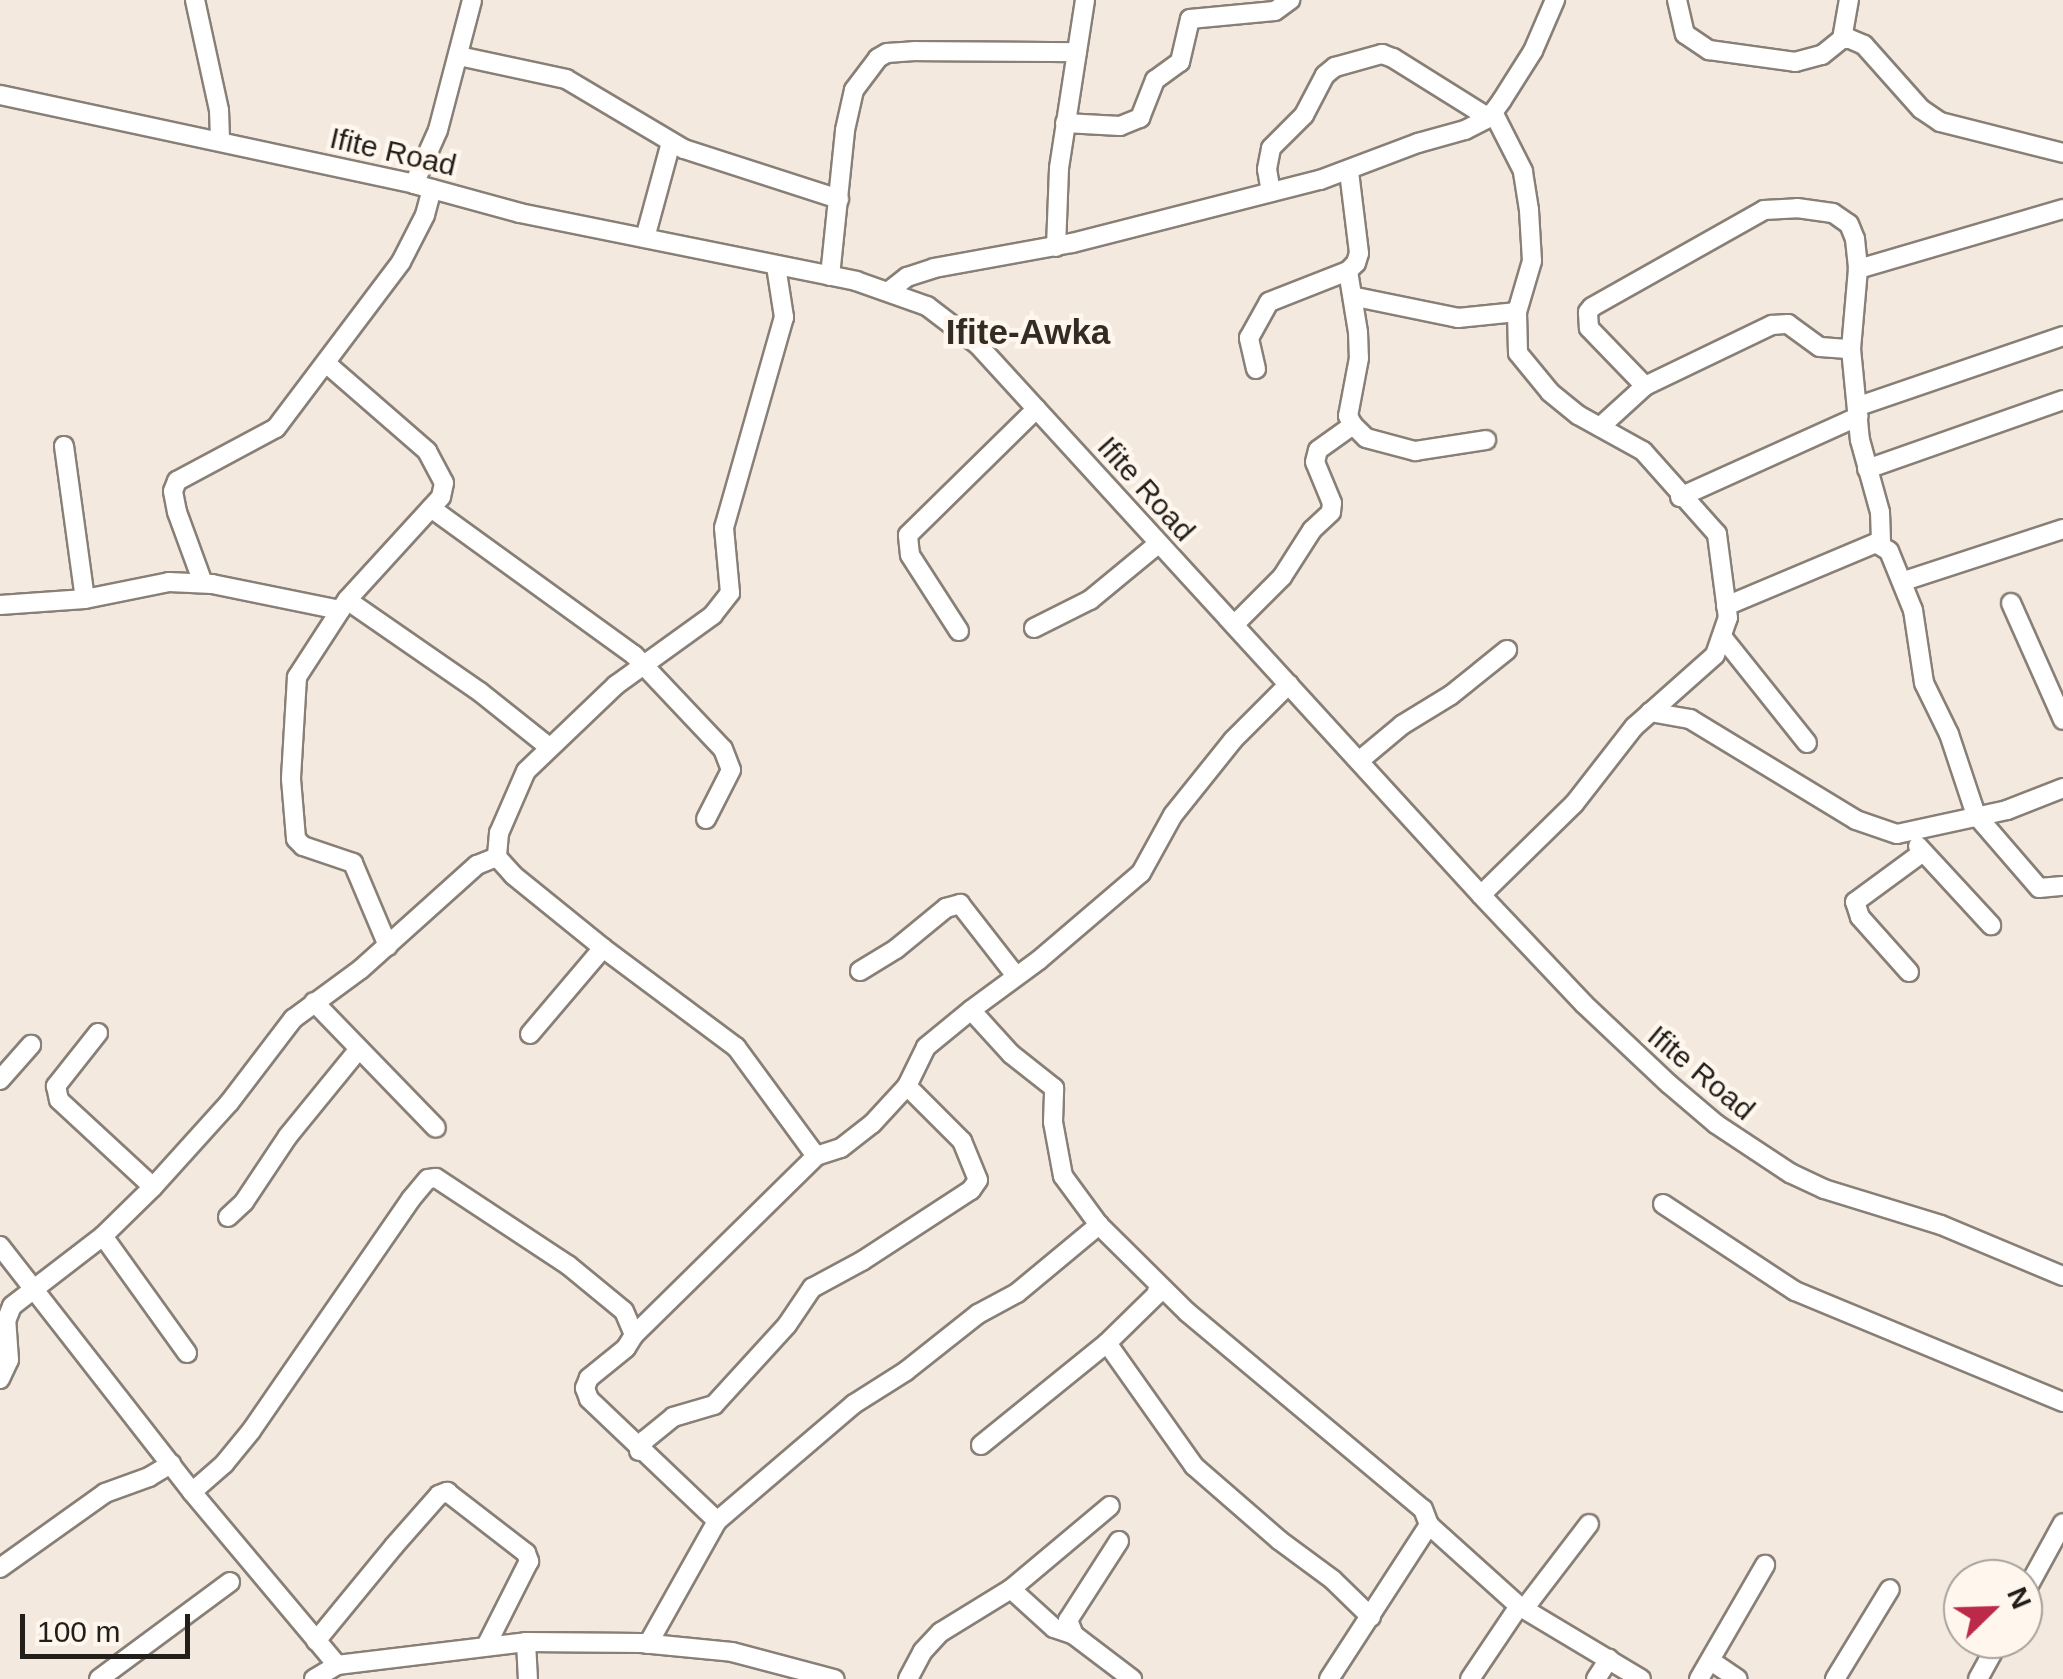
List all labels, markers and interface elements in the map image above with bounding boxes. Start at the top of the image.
street label: Ifite Road [326,120,460,184]
district label: Ifite-Awka [946,311,1110,353]
street label: Ifite Road [1090,429,1202,549]
street label: Ifite Road [1640,1018,1762,1128]
north arrow [1943,1559,2043,1659]
text: N [2001,1582,2037,1613]
scale bar [25,1594,195,1656]
text: 100 m [37,1615,120,1648]

